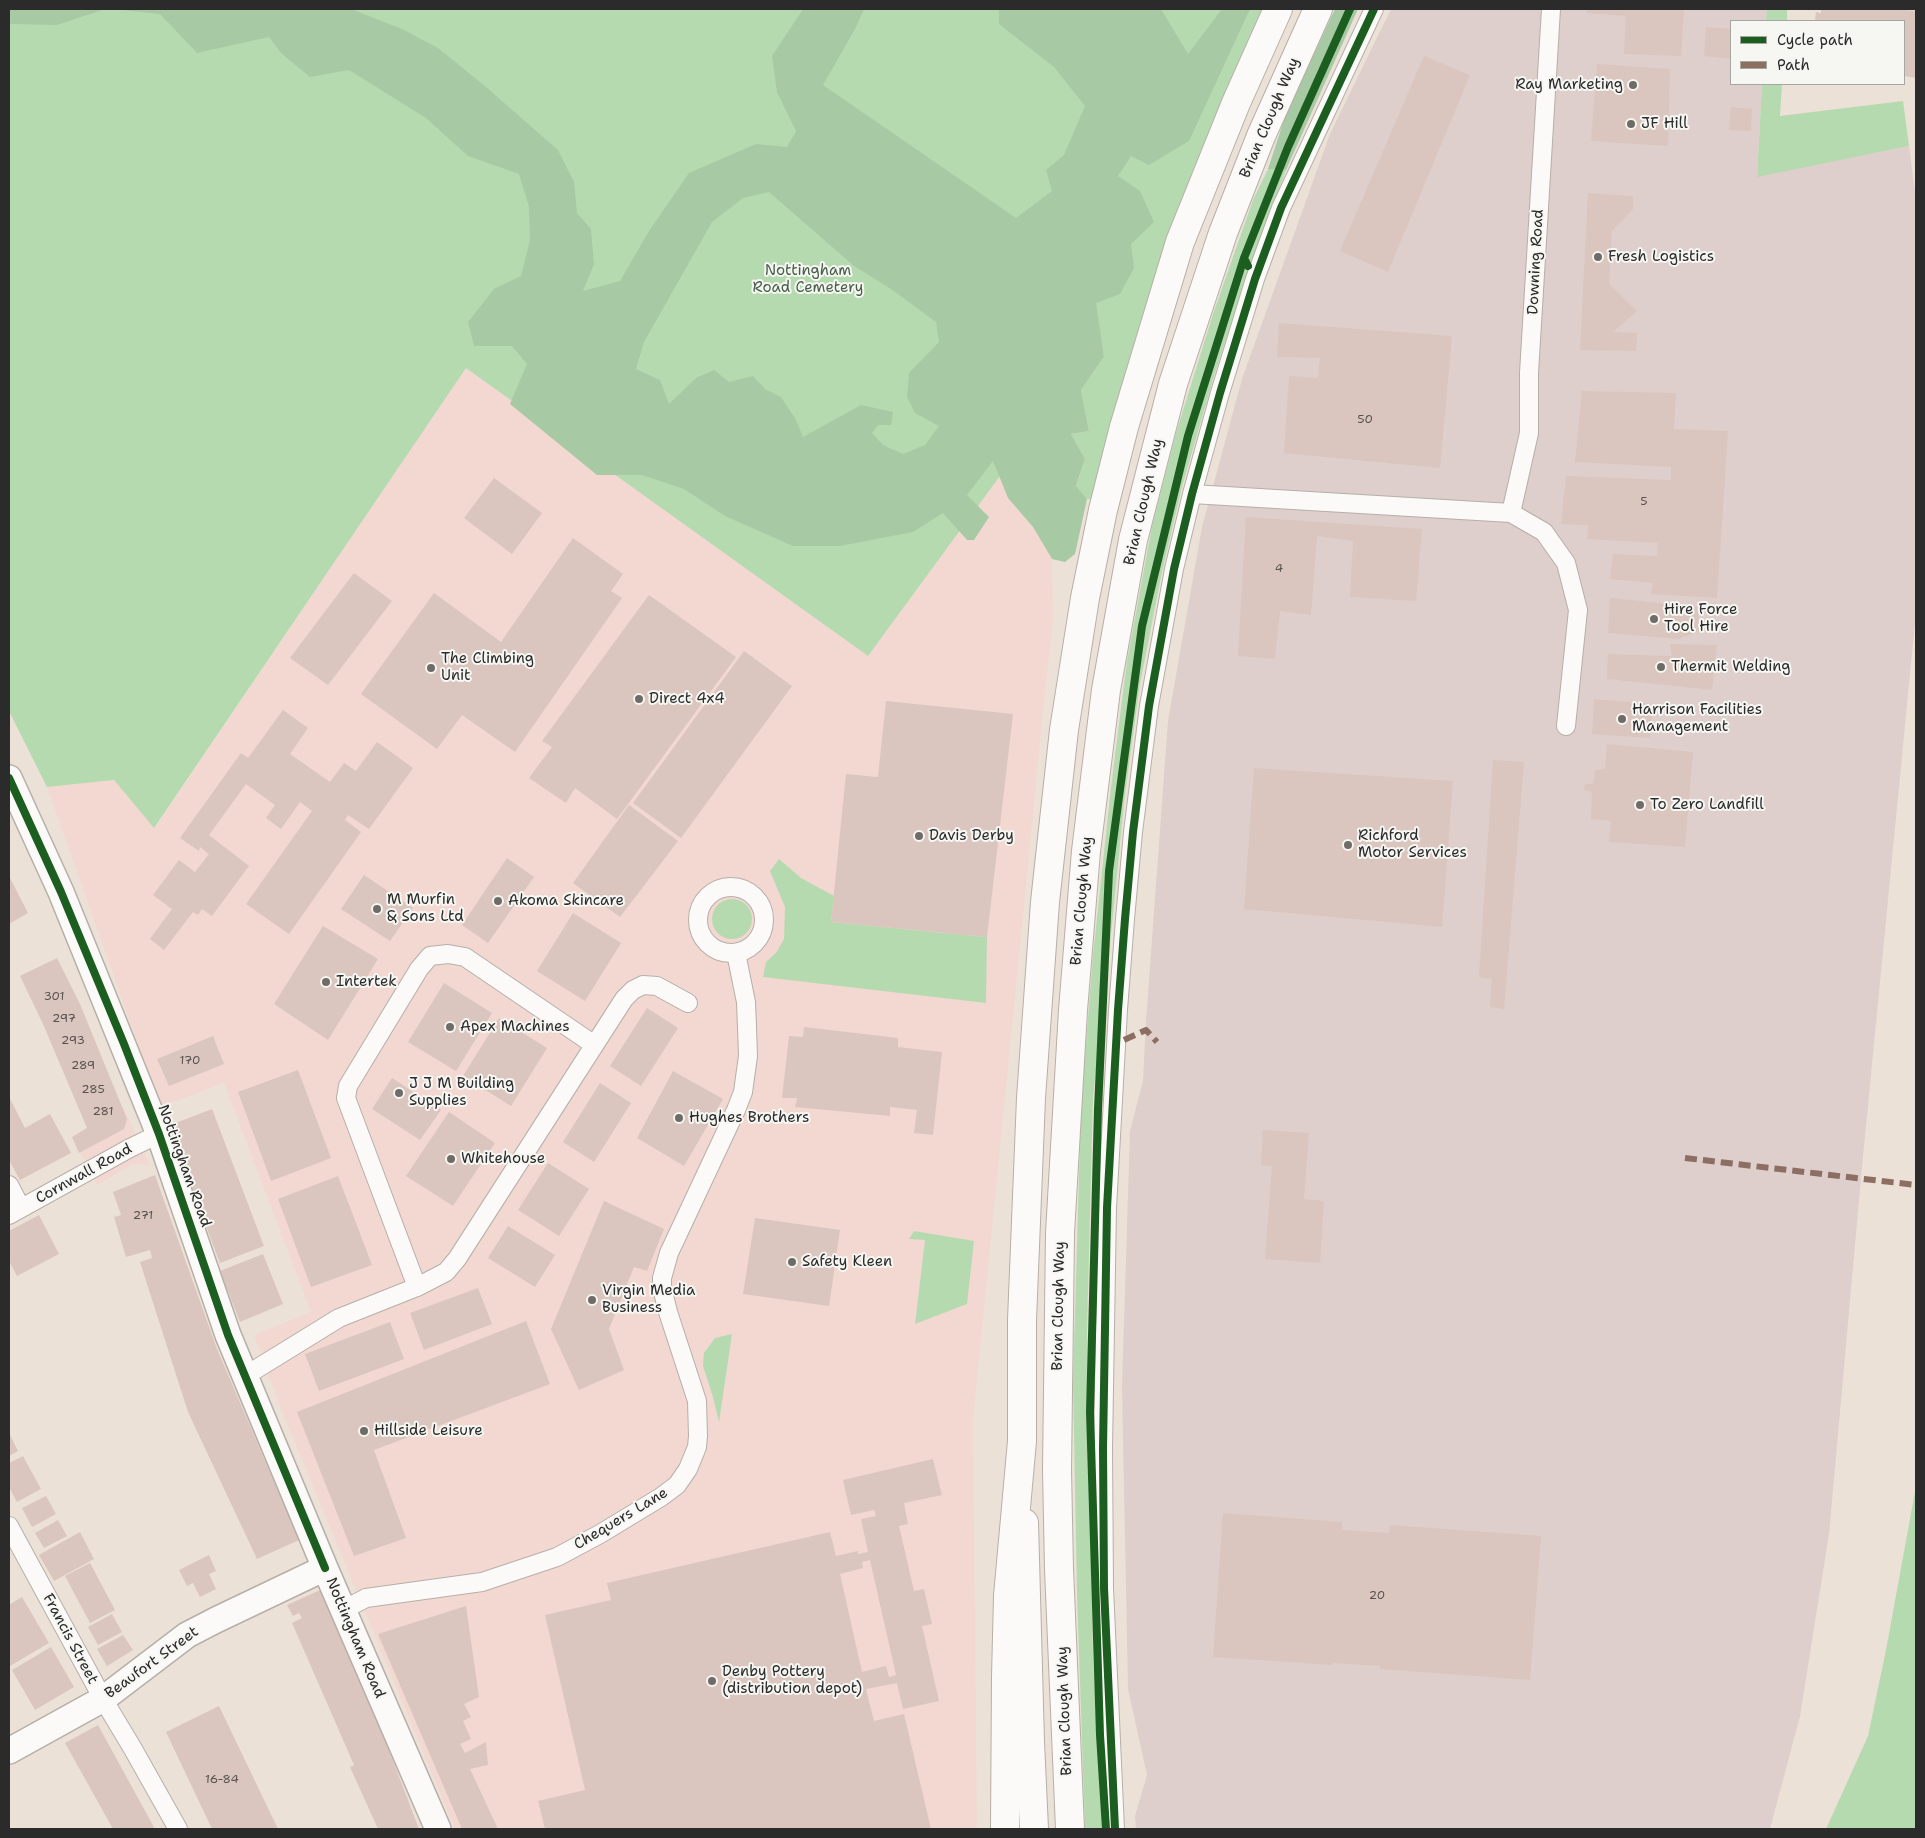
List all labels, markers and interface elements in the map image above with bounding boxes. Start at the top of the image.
legend [1730,20,1905,85]
text: Cycle path [1777,30,1853,50]
street label: Brian Clough Way [1236,55,1304,181]
text: Path [1777,55,1810,75]
place label: Ray Marketing [1515,76,1623,94]
marker: Ray Marketing [1627,79,1639,91]
place label: JF Hill [1641,115,1688,133]
marker: JF Hill [1625,118,1637,130]
street label: Downing Road [1524,209,1548,315]
place label: Fresh Logistics [1608,248,1714,266]
marker: Fresh Logistics [1592,251,1604,263]
park label: Nottingham Road Cemetery [753,262,863,297]
house number: 50 [1357,413,1373,427]
street label: Brian Clough Way [1121,437,1167,567]
house number: 5 [1640,495,1648,509]
house number: 4 [1275,562,1283,576]
place label: Hire Force Tool Hire [1664,601,1737,636]
marker: Hire Force Tool Hire [1648,613,1660,625]
place label: The Climbing Unit [441,650,534,685]
place label: Thermit Welding [1671,658,1790,676]
marker: Thermit Welding [1655,661,1667,673]
marker: The Climbing Unit [425,662,437,674]
place label: Direct 4x4 [649,690,725,708]
marker: Direct 4x4 [633,693,645,705]
place label: Harrison Facilities Management [1632,701,1762,736]
marker: Harrison Facilities Management [1616,713,1628,725]
place label: To Zero Landfill [1650,796,1764,814]
marker: To Zero Landfill [1634,799,1646,811]
place label: Davis Derby [929,827,1014,845]
place label: Richford Motor Services [1358,827,1467,862]
marker: Davis Derby [913,830,925,842]
street label: Brian Clough Way [1067,836,1097,966]
marker: Richford Motor Services [1342,839,1354,851]
place label: M Murfin & Sons Ltd [387,891,464,926]
place label: Akoma Skincare [508,892,624,910]
marker: Akoma Skincare [492,895,504,907]
marker: M Murfin & Sons Ltd [371,903,383,915]
place label: Intertek [336,973,397,991]
marker: Intertek [320,976,332,988]
house number: 301 [43,990,65,1004]
house number: 297 [52,1012,76,1026]
place label: Apex Machines [460,1018,570,1036]
marker: Apex Machines [444,1021,456,1033]
house number: 293 [61,1034,85,1048]
house number: 170 [180,1054,200,1068]
house number: 289 [71,1059,95,1073]
place label: J J M Building Supplies [409,1075,514,1110]
house number: 285 [81,1083,105,1097]
marker: J J M Building Supplies [393,1087,405,1099]
street label: Nottingham Road [153,1102,215,1230]
house number: 281 [93,1105,113,1119]
place label: Hughes Brothers [689,1109,809,1127]
marker: Hughes Brothers [673,1112,685,1124]
street label: Cornwall Road [33,1140,135,1208]
place label: Whitehouse [461,1150,545,1168]
marker: Whitehouse [445,1153,457,1165]
house number: 271 [133,1209,153,1223]
street label: Brian Clough Way [1049,1241,1069,1371]
place label: Safety Kleen [802,1253,892,1271]
marker: Safety Kleen [786,1256,798,1268]
place label: Virgin Media Business [602,1282,695,1317]
marker: Virgin Media Business [586,1294,598,1306]
place label: Hillside Leisure [374,1422,483,1440]
marker: Hillside Leisure [358,1425,370,1437]
street label: Chequers Lane [571,1484,671,1554]
street label: Nottingham Road [321,1575,389,1701]
house number: 20 [1369,1589,1385,1603]
street label: Francis Street [39,1591,101,1687]
street label: Beaufort Street [102,1623,202,1703]
street label: Brian Clough Way [1054,1646,1076,1776]
place label: Denby Pottery (distribution depot) [722,1663,862,1698]
marker: Denby Pottery (distribution depot) [706,1675,718,1687]
house number: 16-84 [205,1773,239,1787]

